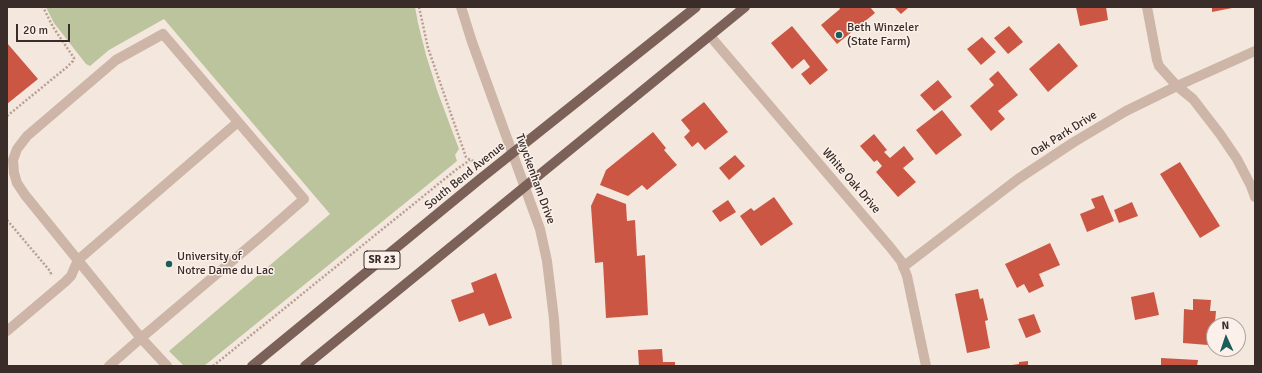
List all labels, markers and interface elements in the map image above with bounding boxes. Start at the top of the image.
scale bar [18,16,72,42]
place label: Beth Winzeler (State Farm) [847,21,919,49]
text: 20 m [23,23,48,38]
marker: Beth Winzeler (State Farm) [834,30,844,40]
street label: Oak Park Drive [1028,108,1100,160]
street label: Twyckenham Drive [512,132,558,226]
street label: South Bend Avenue [422,139,508,213]
street label: White Oak Drive [819,145,883,217]
place label: University of Notre Dame du Lac [177,250,274,278]
road number: SR 23 [364,251,400,269]
marker: University of Notre Dame du Lac [164,259,174,269]
north arrow [1206,317,1246,357]
text: N [1221,319,1230,332]

